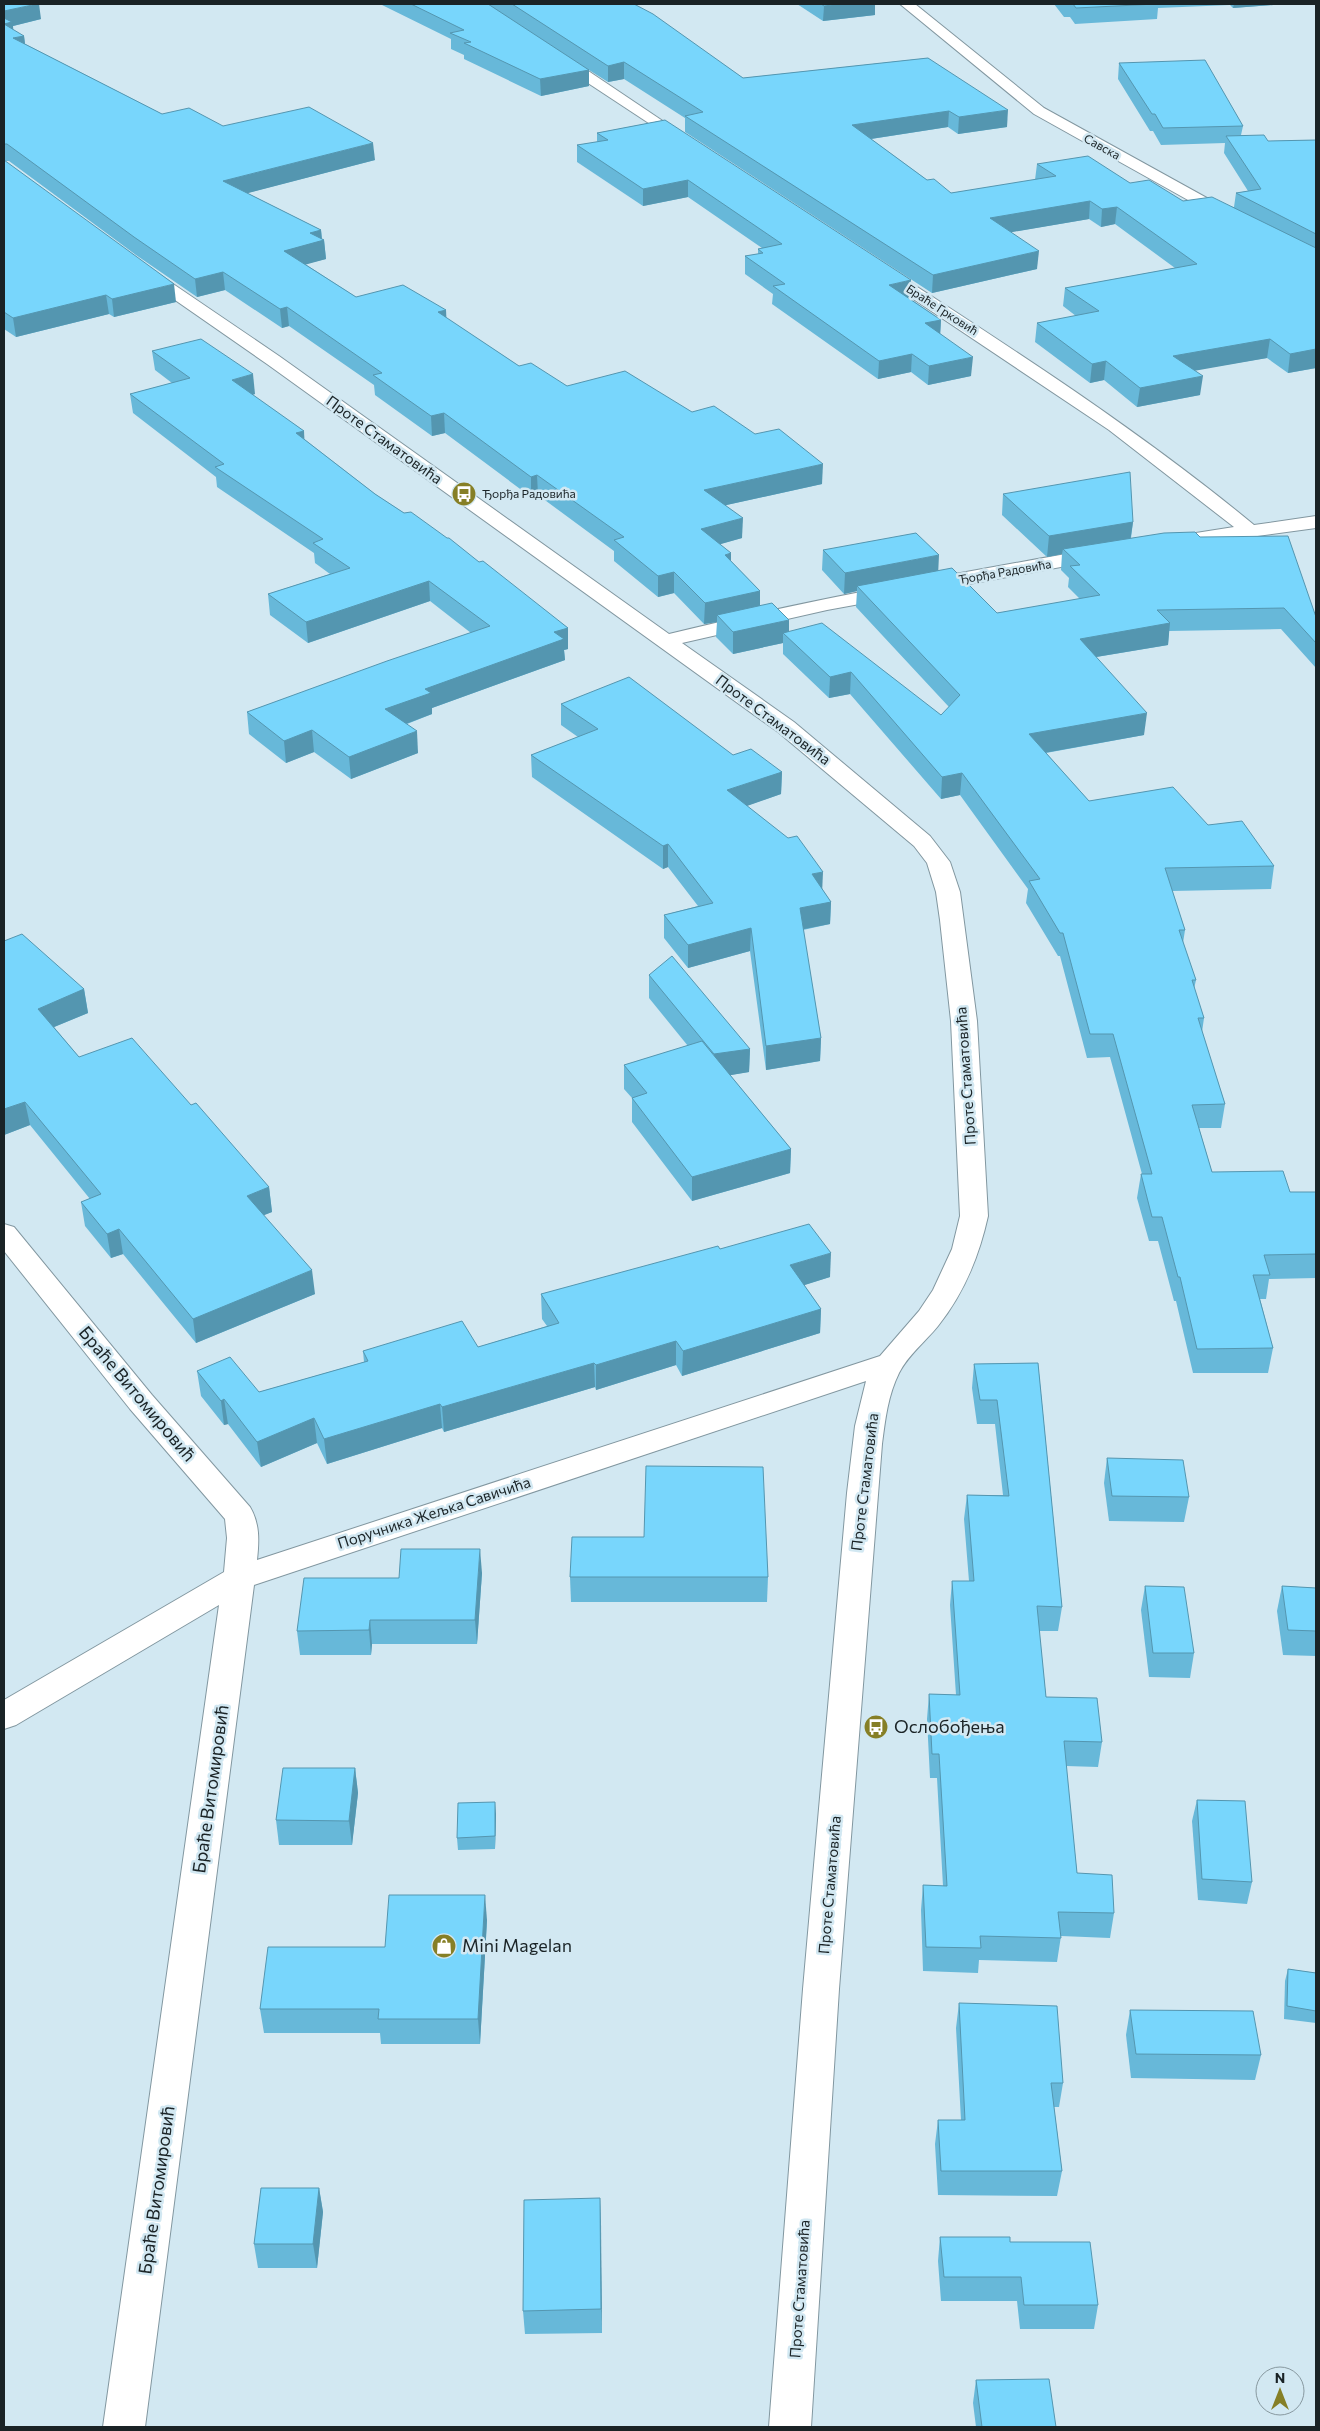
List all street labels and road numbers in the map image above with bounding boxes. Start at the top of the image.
street label: Савска [1082,130,1123,162]
street label: Браће Грковић [904,281,981,337]
street label: Проте Стаматовића [323,391,446,487]
street label: Ђорђа Радовића [957,556,1052,586]
street label: Проте Стаматовића [713,670,834,768]
street label: Проте Стаматовића [951,1006,979,1146]
street label: Браће Витомировић [75,1321,201,1466]
street label: Проте Стаматовића [847,1412,881,1552]
street label: Поручника Жељка Савичића [335,1472,533,1552]
street label: Браће Витомировић [187,1703,233,1875]
street label: Проте Стаматовића [814,1815,844,1955]
street label: Браће Витомировић [133,2104,179,2276]
street label: Проте Стаматовића [785,2219,813,2359]

